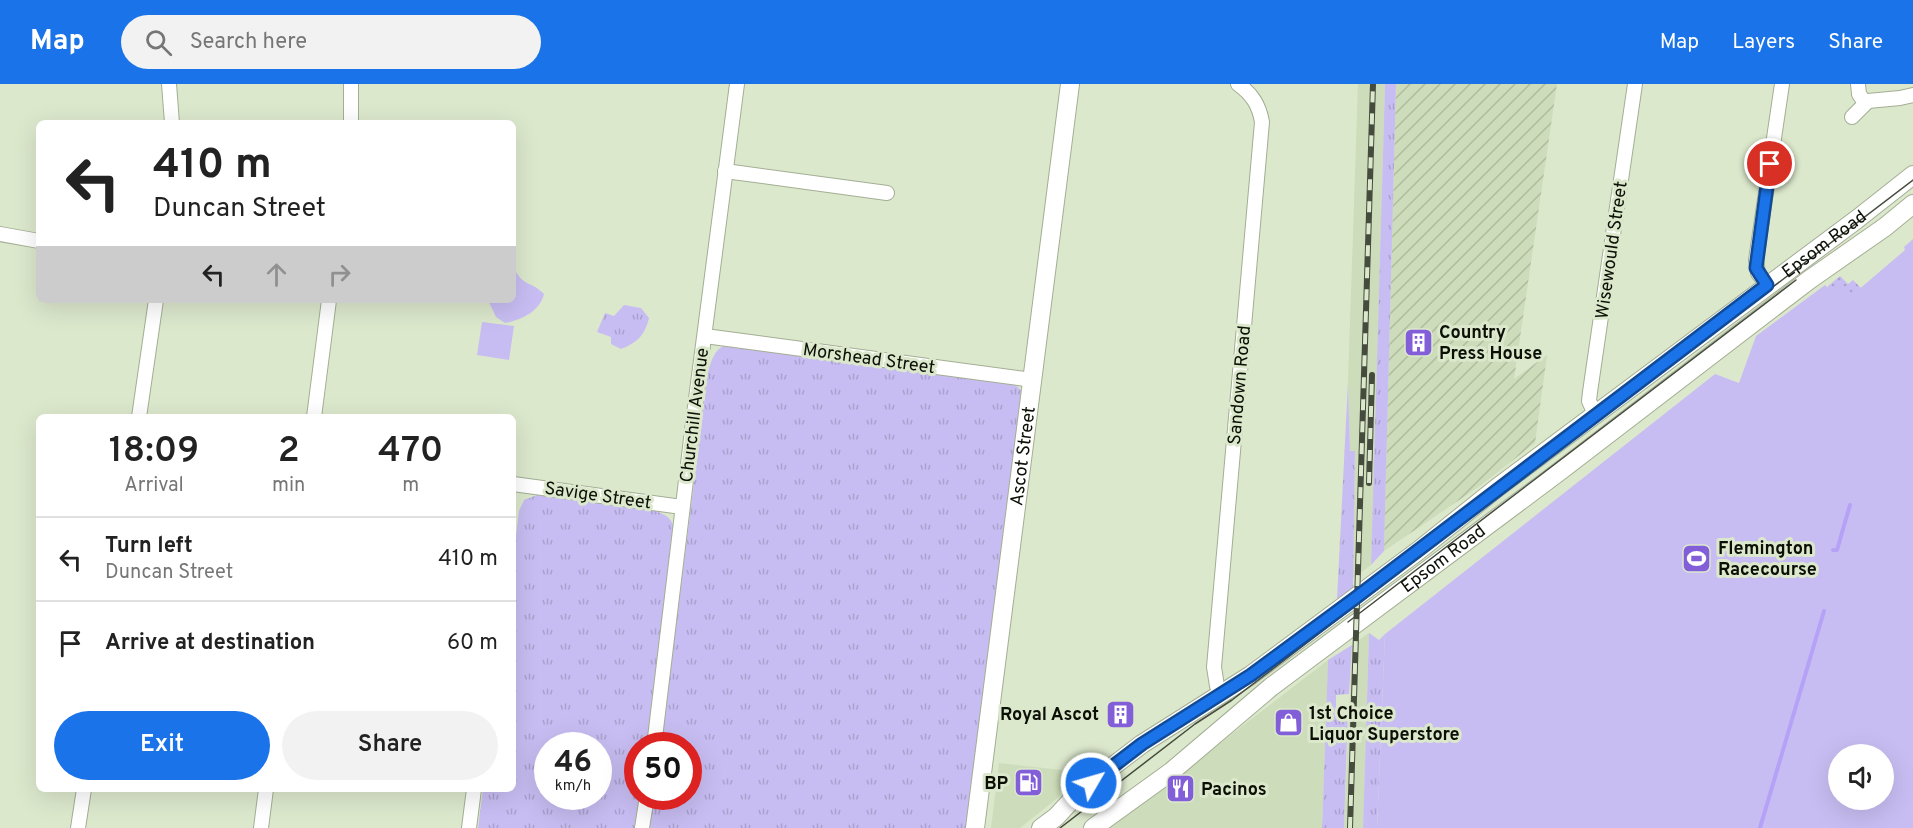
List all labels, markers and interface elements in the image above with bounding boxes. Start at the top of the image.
search box [121,15,541,69]
text: Map [30,24,85,60]
icon: search [142,26,175,59]
text: Search here [190,29,307,56]
text: Map [1660,29,1699,56]
text: Layers [1732,29,1795,56]
text: Share [1828,29,1883,56]
pin [1744,138,1795,189]
text: 410 m [153,140,272,193]
icon: left [54,144,132,222]
icon: arrive [1753,147,1786,180]
street label: Wisewould Street [1591,180,1634,321]
text: Duncan Street [153,192,326,226]
street label: Epsom Road [1778,206,1872,284]
icon: left [197,258,230,291]
icon: ahead [260,258,293,291]
icon: right [323,258,356,291]
place label: Country Press House [1439,322,1542,366]
street label: Sandown Road [1224,324,1257,446]
building icon: Country Press House [1402,326,1434,358]
street label: Morshead Street [801,339,936,380]
street label: Churchill Avenue [676,347,715,484]
street label: Ascot Street [1006,405,1042,507]
text: 18:09 [109,429,199,475]
text: 2 [278,429,300,475]
text: 470 [378,429,443,475]
text: Arrival [124,473,184,499]
text: min [272,473,305,499]
text: m [402,473,419,499]
street label: Savige Street [543,478,653,515]
street label: Epsom Road [1397,520,1491,599]
text: Turn left [105,533,193,560]
place label: Flemington Racecourse [1718,538,1817,582]
sports icon: Flemington Racecourse [1681,542,1713,574]
icon: left [54,543,87,576]
text: 410 m [438,546,498,573]
text: Duncan Street [105,560,233,586]
icon: arrive [54,627,87,660]
text: Arrive at destination [105,630,315,657]
text: 60 m [447,630,498,657]
building icon: Royal Ascot [1104,698,1136,730]
place label: 1st Choice Liquor Superstore [1309,703,1460,747]
place label: Royal Ascot [1000,704,1099,727]
shop icon: 1st Choice Liquor Superstore [1272,707,1304,739]
button: Exit [54,711,270,780]
button: Share [282,711,498,780]
speed limit sign: 50 [624,732,702,810]
map controls [1828,744,1894,810]
button: sound [1828,744,1894,810]
text: 46 [554,745,592,782]
position arrow [1059,751,1123,815]
fuel station icon: BP [1013,767,1045,799]
place label: BP [984,773,1009,796]
restaurant icon: Pacinos [1164,773,1196,805]
text: km/h [555,777,591,796]
place label: Pacinos [1201,779,1267,802]

